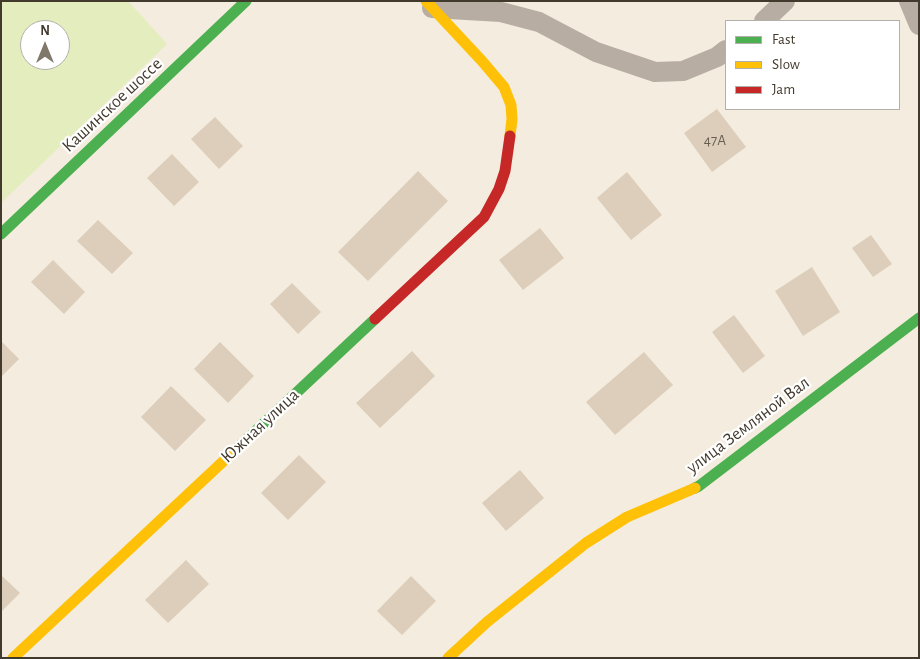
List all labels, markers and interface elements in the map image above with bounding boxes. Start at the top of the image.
north arrow [20,20,70,70]
legend [725,20,900,110]
text: N [40,24,50,38]
text: Fast [772,32,795,47]
street label: Кашинское шоссе [57,53,167,157]
text: Slow [772,57,800,72]
text: Jam [772,82,795,97]
house number: 47А [704,131,726,149]
street label: улица Земляной Вал [682,372,814,478]
street label: Южная улица [216,384,304,468]

